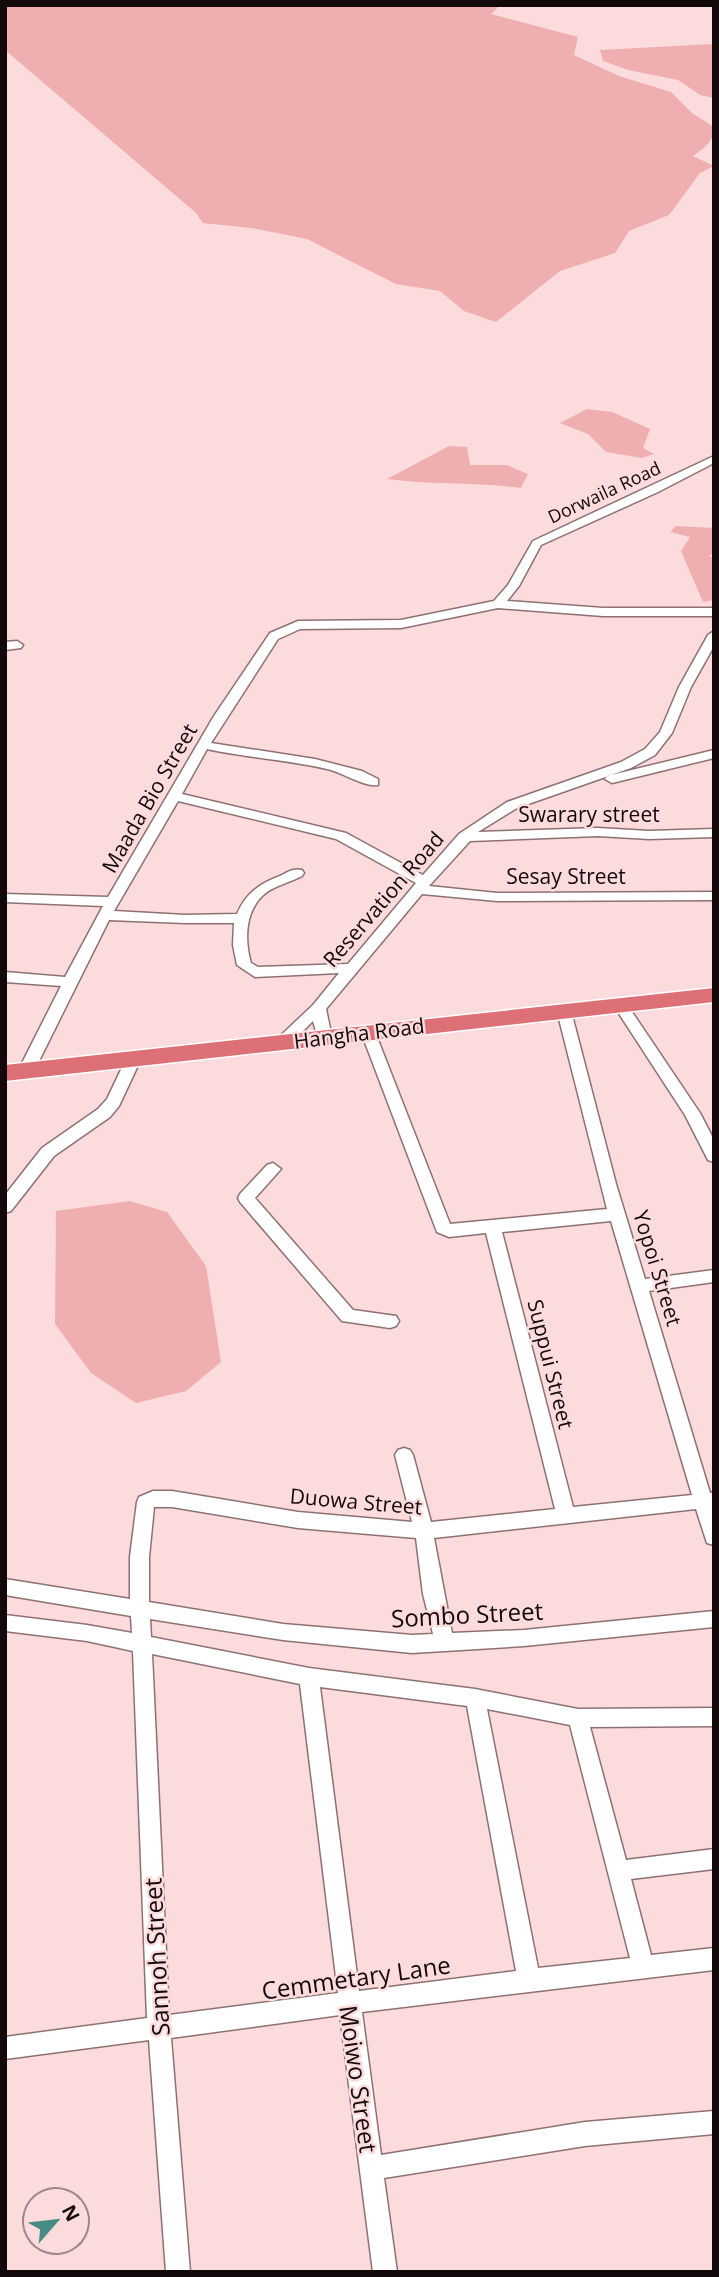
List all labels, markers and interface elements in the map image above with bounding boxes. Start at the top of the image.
street label: Dorwaila Road [544,455,664,529]
street label: Maada Bio Street [95,718,203,878]
street label: Swarary street [518,800,660,828]
street label: Reservation Road [316,825,450,973]
street label: Sesay Street [506,862,626,890]
street label: Hangha Road [292,1011,426,1055]
street label: Yopoi Street [627,1207,689,1329]
street label: Suppui Street [521,1296,581,1432]
street label: Duowa Street [289,1481,423,1521]
street label: Sombo Street [390,1594,544,1634]
street label: Sannoh Street [135,1877,177,2037]
street label: Cemmetary Lane [259,1947,453,2007]
street label: Moiwo Street [332,2003,386,2155]
north arrow [21,2186,91,2256]
text: N [56,2200,86,2226]

